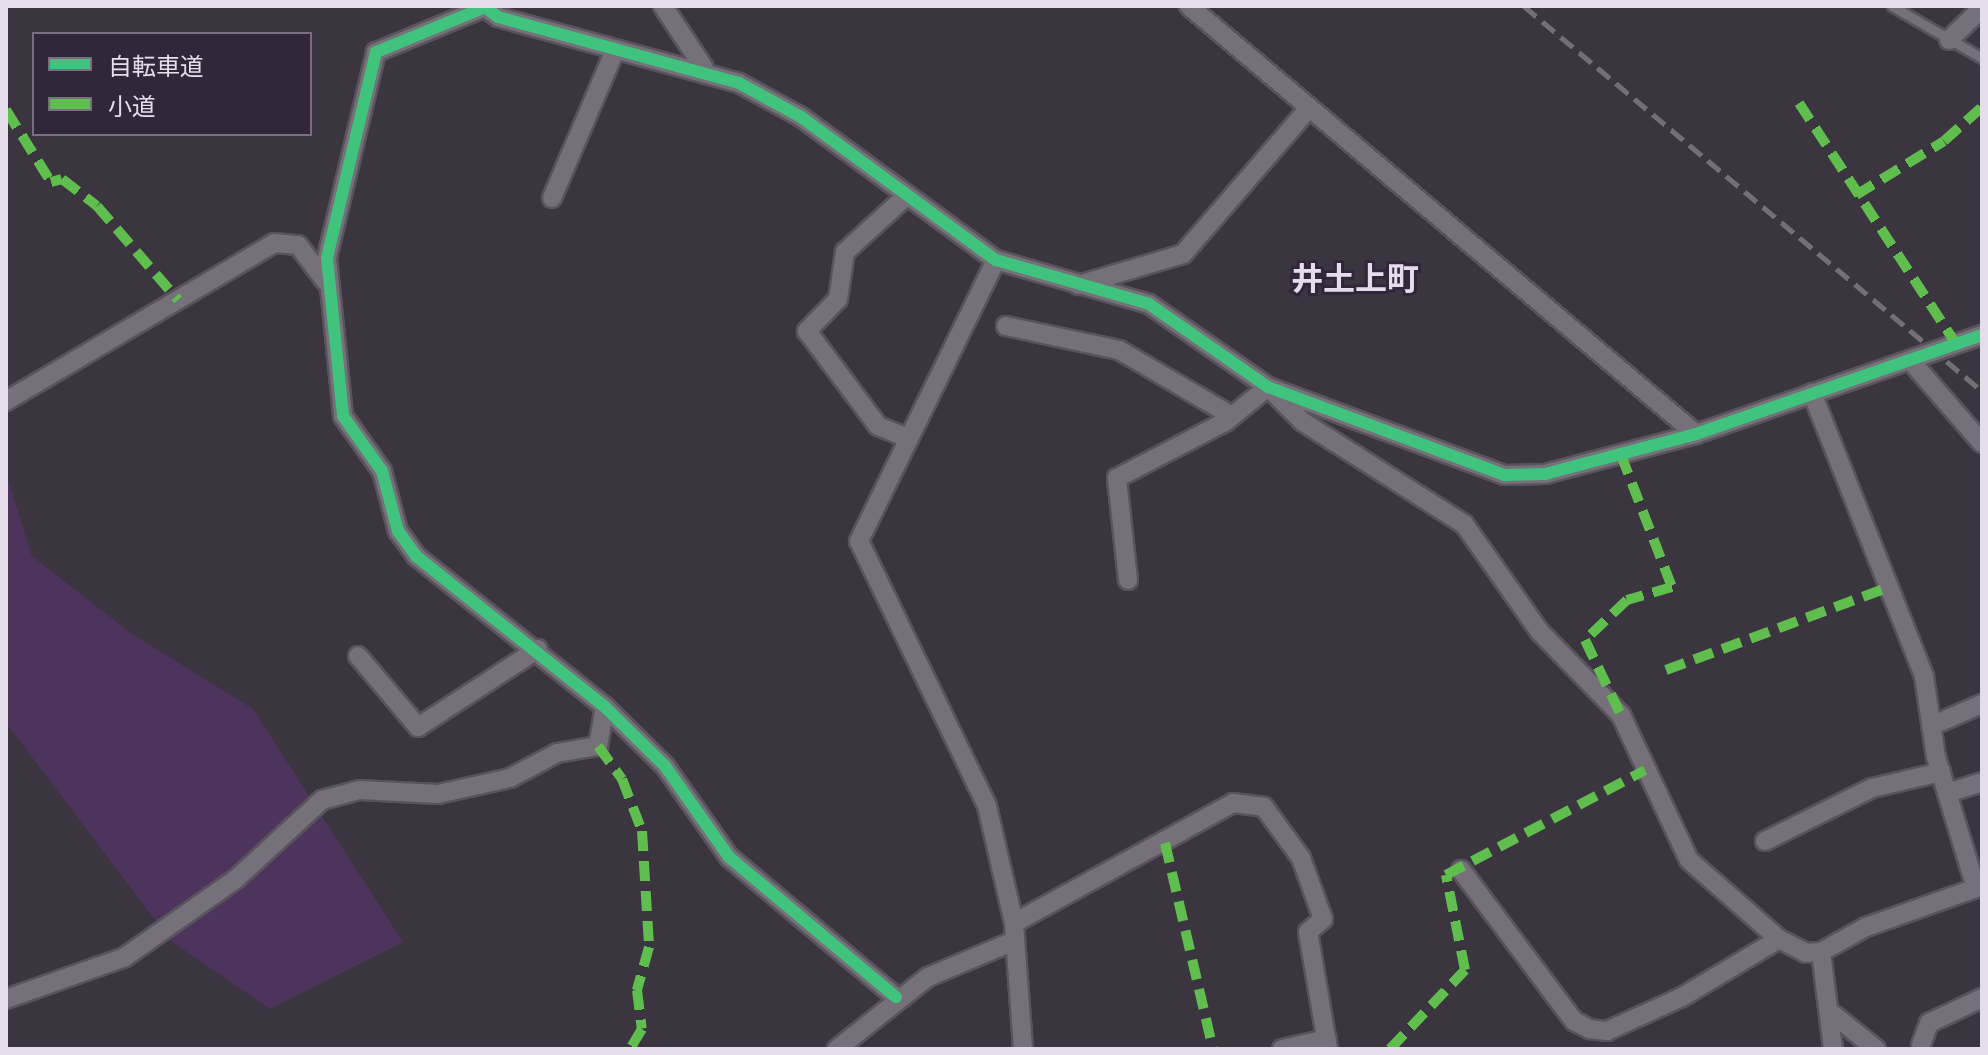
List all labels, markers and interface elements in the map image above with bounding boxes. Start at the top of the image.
legend [32,32,312,136]
text: 自転車道 [108,50,204,82]
text: 小道 [108,90,156,122]
district label: 井土上町 [1291,260,1419,298]

